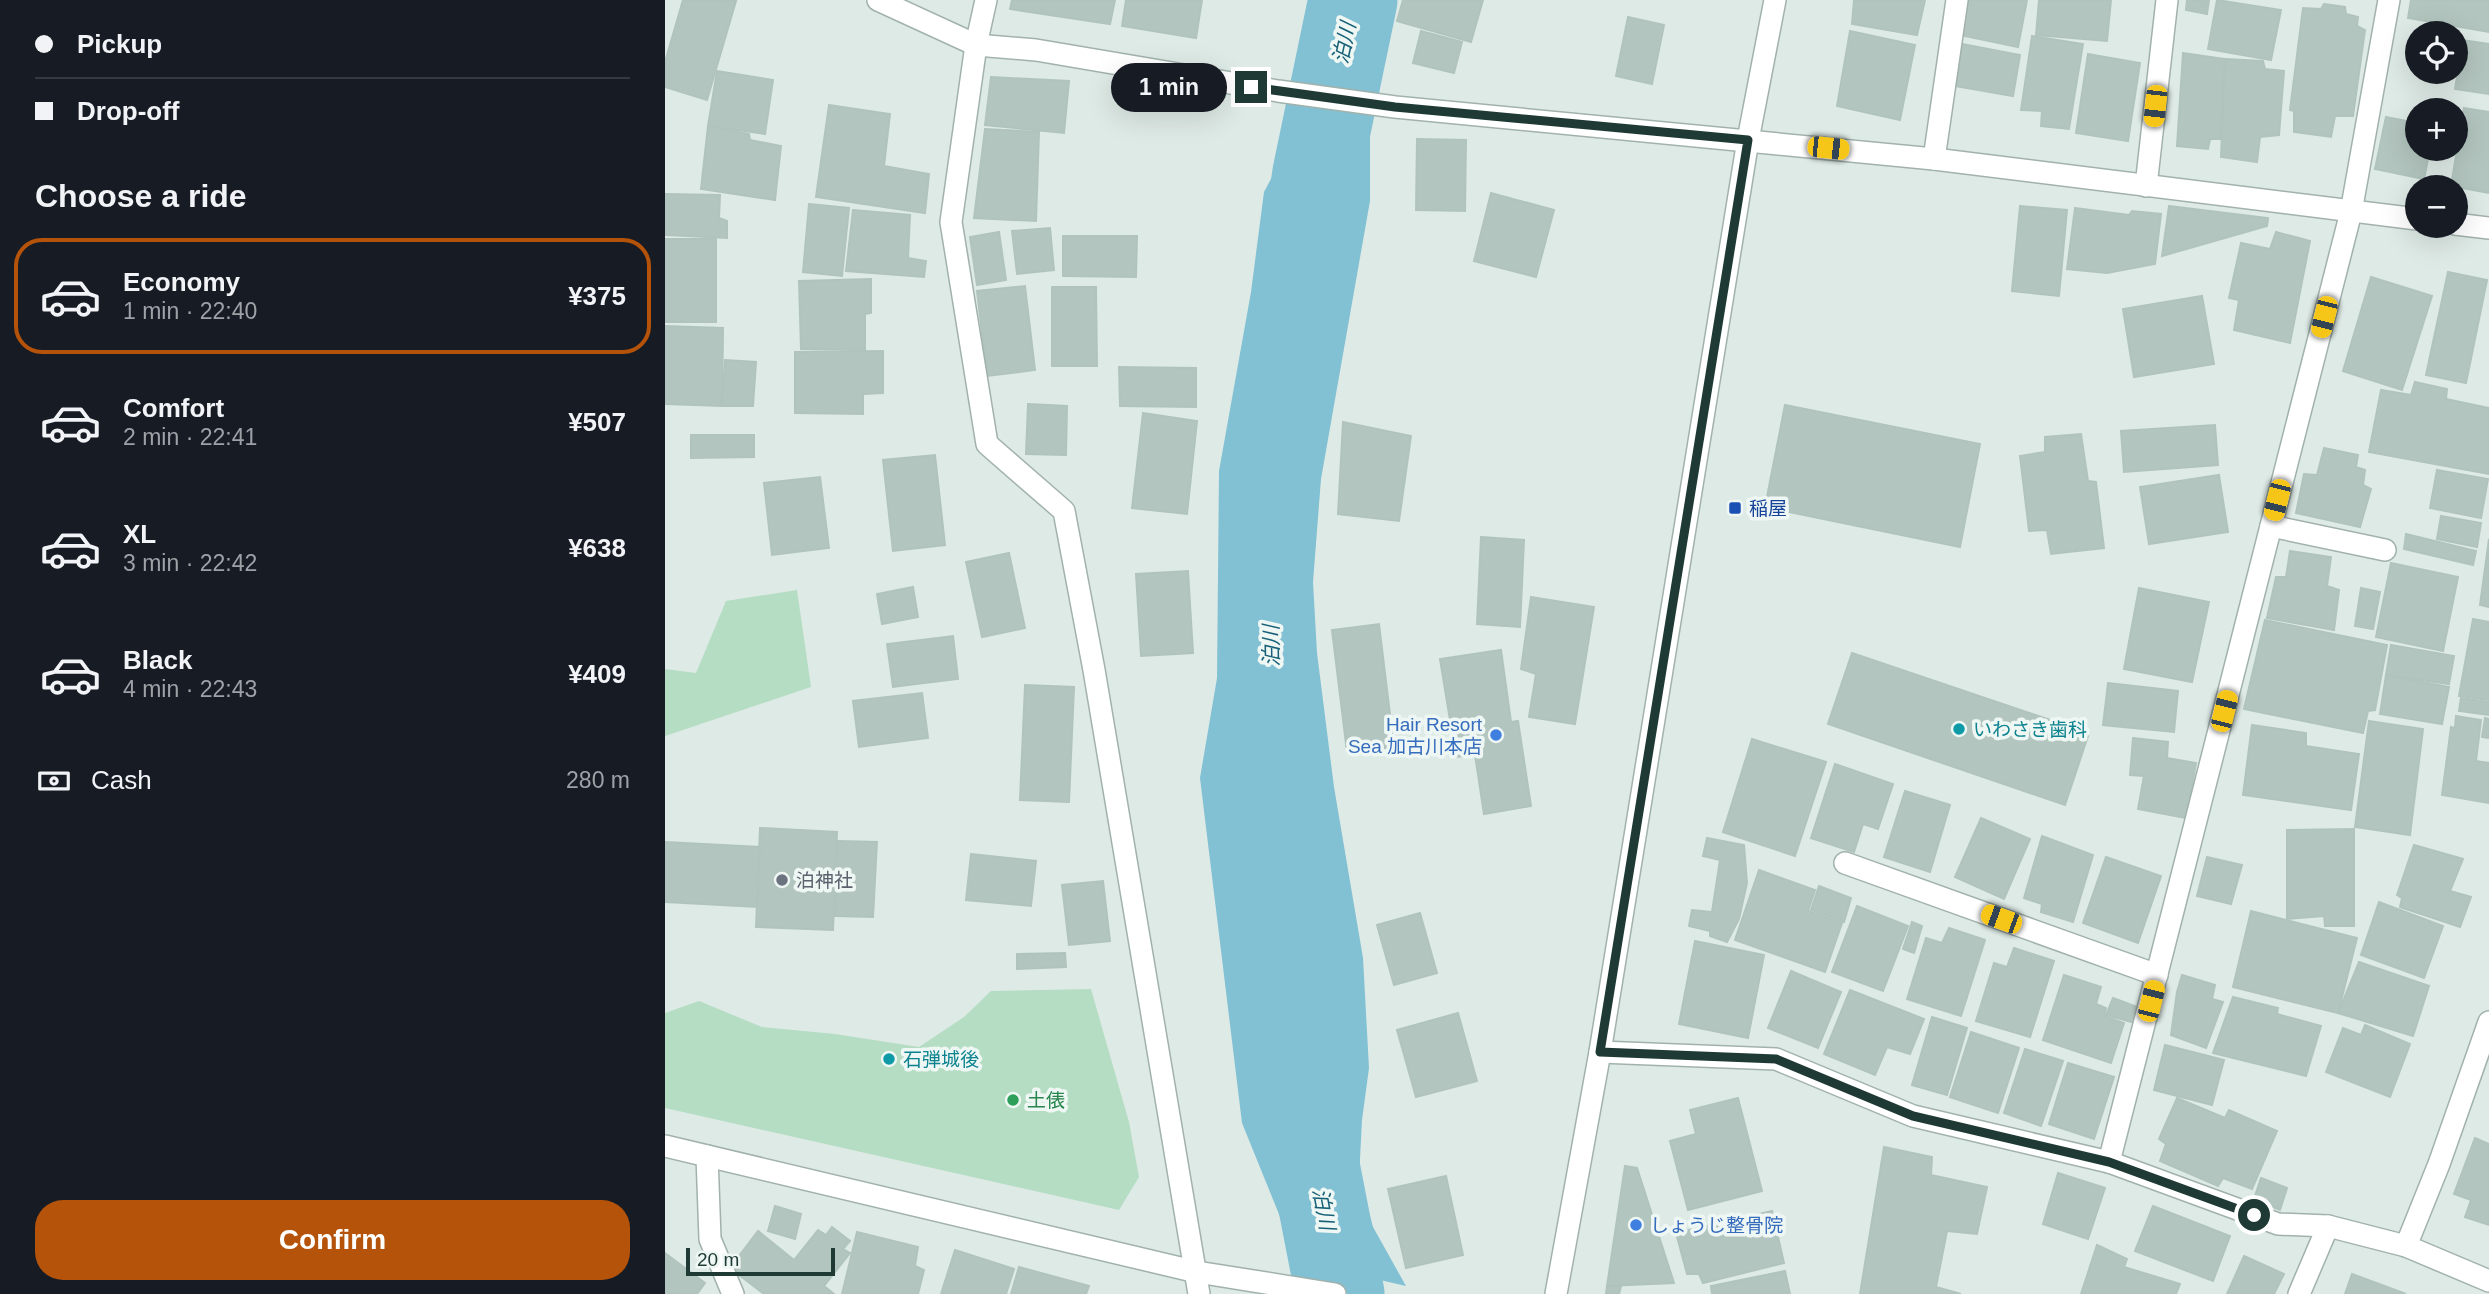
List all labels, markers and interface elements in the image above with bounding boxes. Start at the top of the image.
water label: 泊川 [1328,18,1360,66]
map controls [2405,21,2468,238]
button: locate [2405,21,2468,84]
text: Pickup [77,29,162,59]
callout: 1 min [1111,62,1227,112]
route end [1235,71,1267,103]
text: 1 min [1139,74,1199,100]
car [2143,84,2168,128]
text: Drop-off [77,96,180,126]
button: + [2405,98,2468,161]
car [1807,135,1850,161]
button: − [2405,175,2468,238]
text: Choose a ride [35,178,247,214]
icon: car [39,265,102,328]
text: Economy [123,267,240,297]
text: ¥375 [568,281,626,311]
car [2309,294,2340,340]
text: 1 min · 22:40 [123,298,257,324]
icon: car [39,391,102,454]
text: Comfort [123,393,224,423]
text: ¥507 [568,407,626,437]
text: 2 min · 22:41 [123,424,257,450]
car [2262,477,2293,523]
place label: 稲屋 [1749,498,1787,519]
marker: 稲屋 [1727,500,1743,516]
icon: car [39,517,102,580]
text: XL [123,519,156,549]
text: ¥638 [568,533,626,563]
text: 3 min · 22:42 [123,550,257,576]
water label: 泊川 [1259,623,1283,667]
icon: car [39,643,102,706]
text: Black [123,645,192,675]
text: ¥409 [568,659,626,689]
text: 4 min · 22:43 [123,676,257,702]
car [2209,688,2240,734]
place label: Hair Resort Sea 加古川本店 [1348,714,1483,757]
place label: いわさき歯科 [1973,719,2087,740]
marker: いわさき歯科 [1951,721,1967,737]
marker: Hair Resort Sea 加古川本店 [1488,727,1504,743]
icon: cash [35,762,73,800]
text: Cash [91,765,152,795]
text: 280 m [566,767,630,793]
place label: 泊神社 [796,870,853,891]
marker: 泊神社 [774,872,790,888]
car [1978,902,2025,936]
car [2136,978,2167,1024]
place label: 石弾城後 [903,1049,979,1070]
marker: 石弾城後 [881,1051,897,1067]
place label: 土俵 [1027,1090,1065,1111]
marker: 土俵 [1005,1092,1021,1108]
water label: 泊川 [1309,1186,1340,1234]
route start [2238,1199,2270,1231]
button: Confirm [35,1200,630,1280]
place label: しょうじ整骨院 [1650,1215,1783,1236]
marker: しょうじ整骨院 [1628,1217,1644,1233]
scale bar [686,1245,835,1277]
text: 20 m [697,1249,739,1270]

